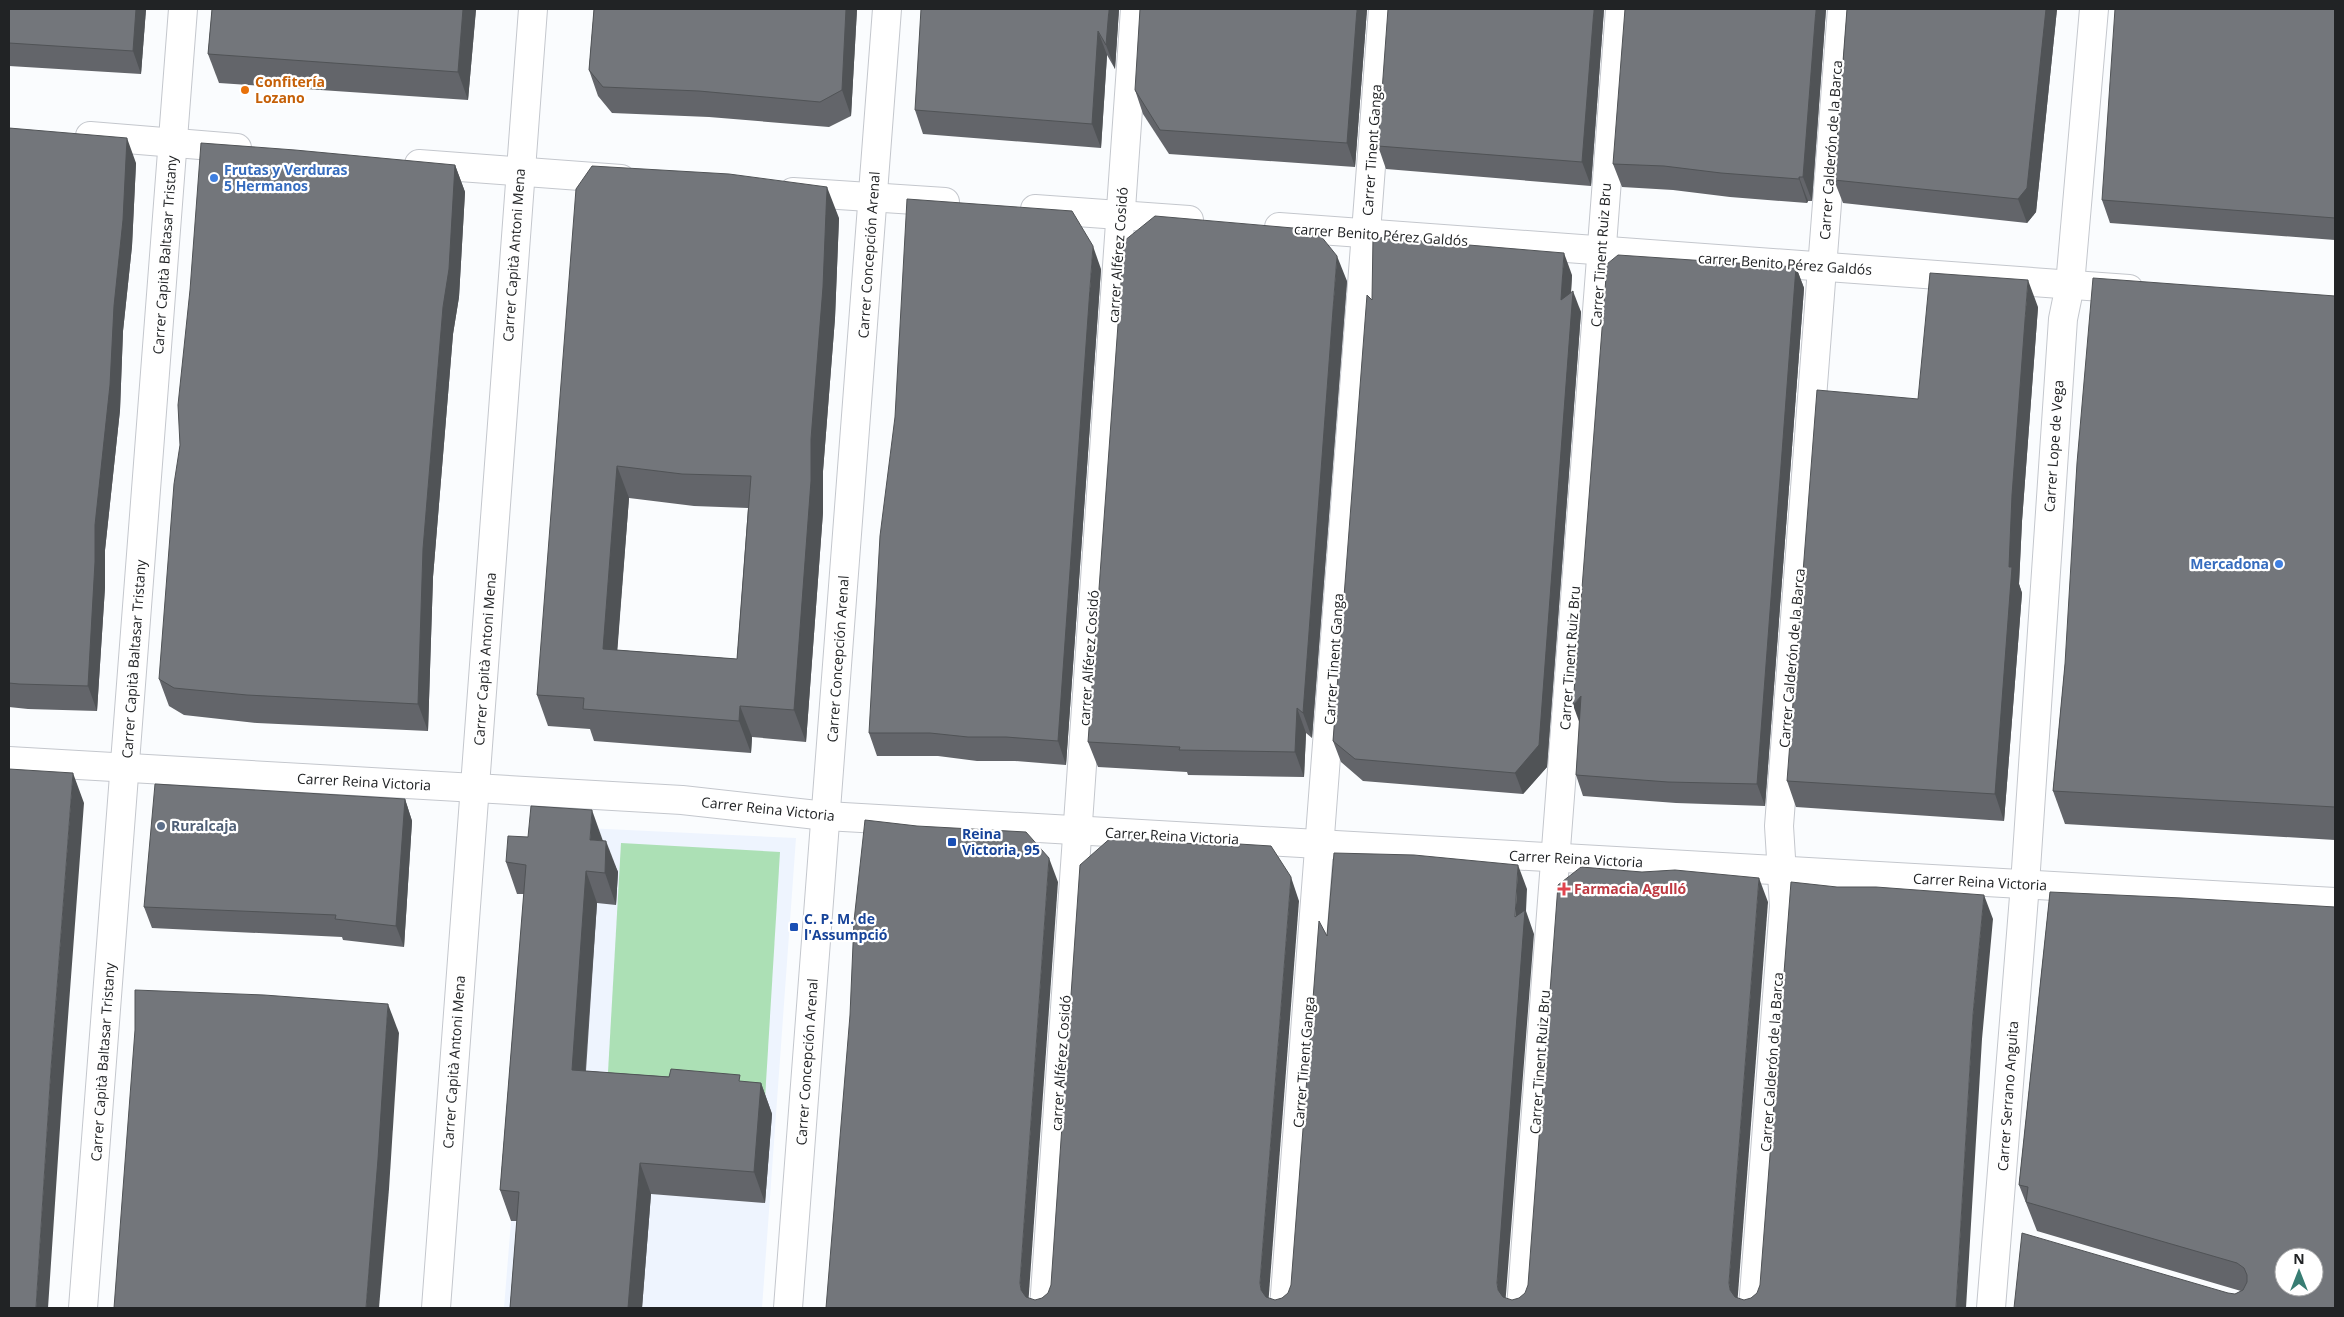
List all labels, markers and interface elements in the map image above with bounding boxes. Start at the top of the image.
street label: Carrer Calderón de la Barca [1815,59,1846,241]
place label: Confitería Lozano [255,72,325,107]
street label: Carrer Tinent Ganga [1357,83,1386,217]
marker: Confitería Lozano [239,84,251,96]
street label: Carrer Capità Baltasar Tristany [148,154,181,355]
place label: Frutas y Verduras 5 Hermanos [224,160,348,195]
street label: Carrer Capità Antoni Mena [498,168,529,342]
street label: Carrer Concepción Arenal [853,171,884,339]
marker: Frutas y Verduras 5 Hermanos [208,172,220,184]
street label: Carrer Tinent Ruiz Bru [1586,182,1615,328]
street label: carrer Alférez Cosidó [1103,186,1132,324]
street label: carrer Benito Pérez Galdós [1293,219,1469,250]
street label: carrer Benito Pérez Galdós [1697,248,1873,279]
street label: Carrer Lope de Vega [2039,379,2068,513]
place label: Mercadona [2190,554,2269,573]
street label: Carrer Capità Baltasar Tristany [117,558,150,759]
marker: Mercadona [2273,558,2285,570]
street label: Carrer Calderón de la Barca [1774,567,1809,749]
street label: Carrer Capità Antoni Mena [469,572,500,746]
street label: Carrer Concepción Arenal [822,575,853,743]
street label: Carrer Tinent Ruiz Bru [1555,585,1584,731]
street label: carrer Alférez Cosidó [1074,589,1103,727]
street label: Carrer Tinent Ganga [1319,592,1348,726]
street label: Carrer Reina Victoria [296,768,432,795]
street label: Carrer Reina Victoria [700,792,836,825]
place label: Ruralcaja [171,816,237,835]
marker: Ruralcaja [155,820,167,832]
street label: Carrer Reina Victoria [1104,822,1240,849]
place label: Reina Victoria, 95 [962,824,1040,859]
marker: Reina Victoria, 95 [946,836,958,848]
street label: Carrer Reina Victoria [1508,845,1644,872]
street label: Carrer Reina Victoria [1912,868,2048,895]
place label: Farmacia Agulló [1574,879,1687,898]
marker: Farmacia Agulló [1558,883,1570,895]
place label: C. P. M. de l'Assumpció [804,909,888,944]
marker: C. P. M. de l'Assumpció [788,921,800,933]
street label: Carrer Capità Baltasar Tristany [86,961,119,1162]
street label: Carrer Calderón de la Barca [1756,971,1787,1153]
street label: Carrer Capità Antoni Mena [438,975,469,1149]
street label: Carrer Concepción Arenal [791,978,822,1146]
street label: Carrer Tinent Ruiz Bru [1525,989,1554,1135]
street label: carrer Alférez Cosidó [1046,994,1075,1132]
street label: Carrer Tinent Ganga [1288,995,1319,1129]
street label: Carrer Serrano Anguita [1993,1020,2022,1172]
north arrow [2274,1247,2324,1297]
text: N [2293,1249,2305,1268]

